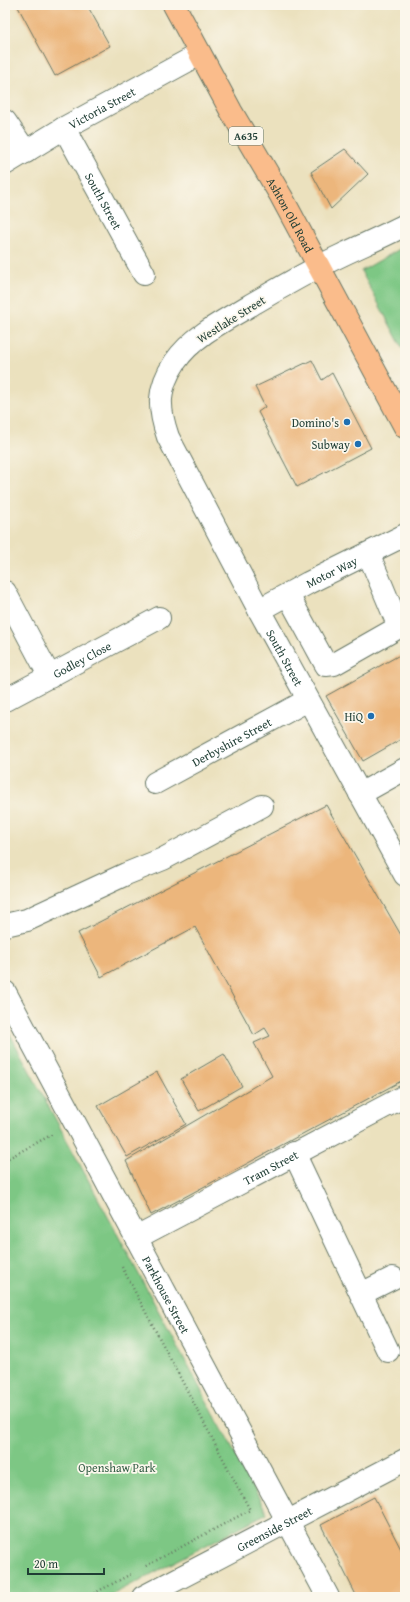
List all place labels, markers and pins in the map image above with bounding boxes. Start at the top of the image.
place label: Domino's [292,414,339,431]
marker: Domino's [342,417,352,427]
place label: Subway [311,436,350,453]
marker: Subway [353,439,363,449]
place label: HiQ [344,708,364,725]
marker: HiQ [366,711,376,721]

